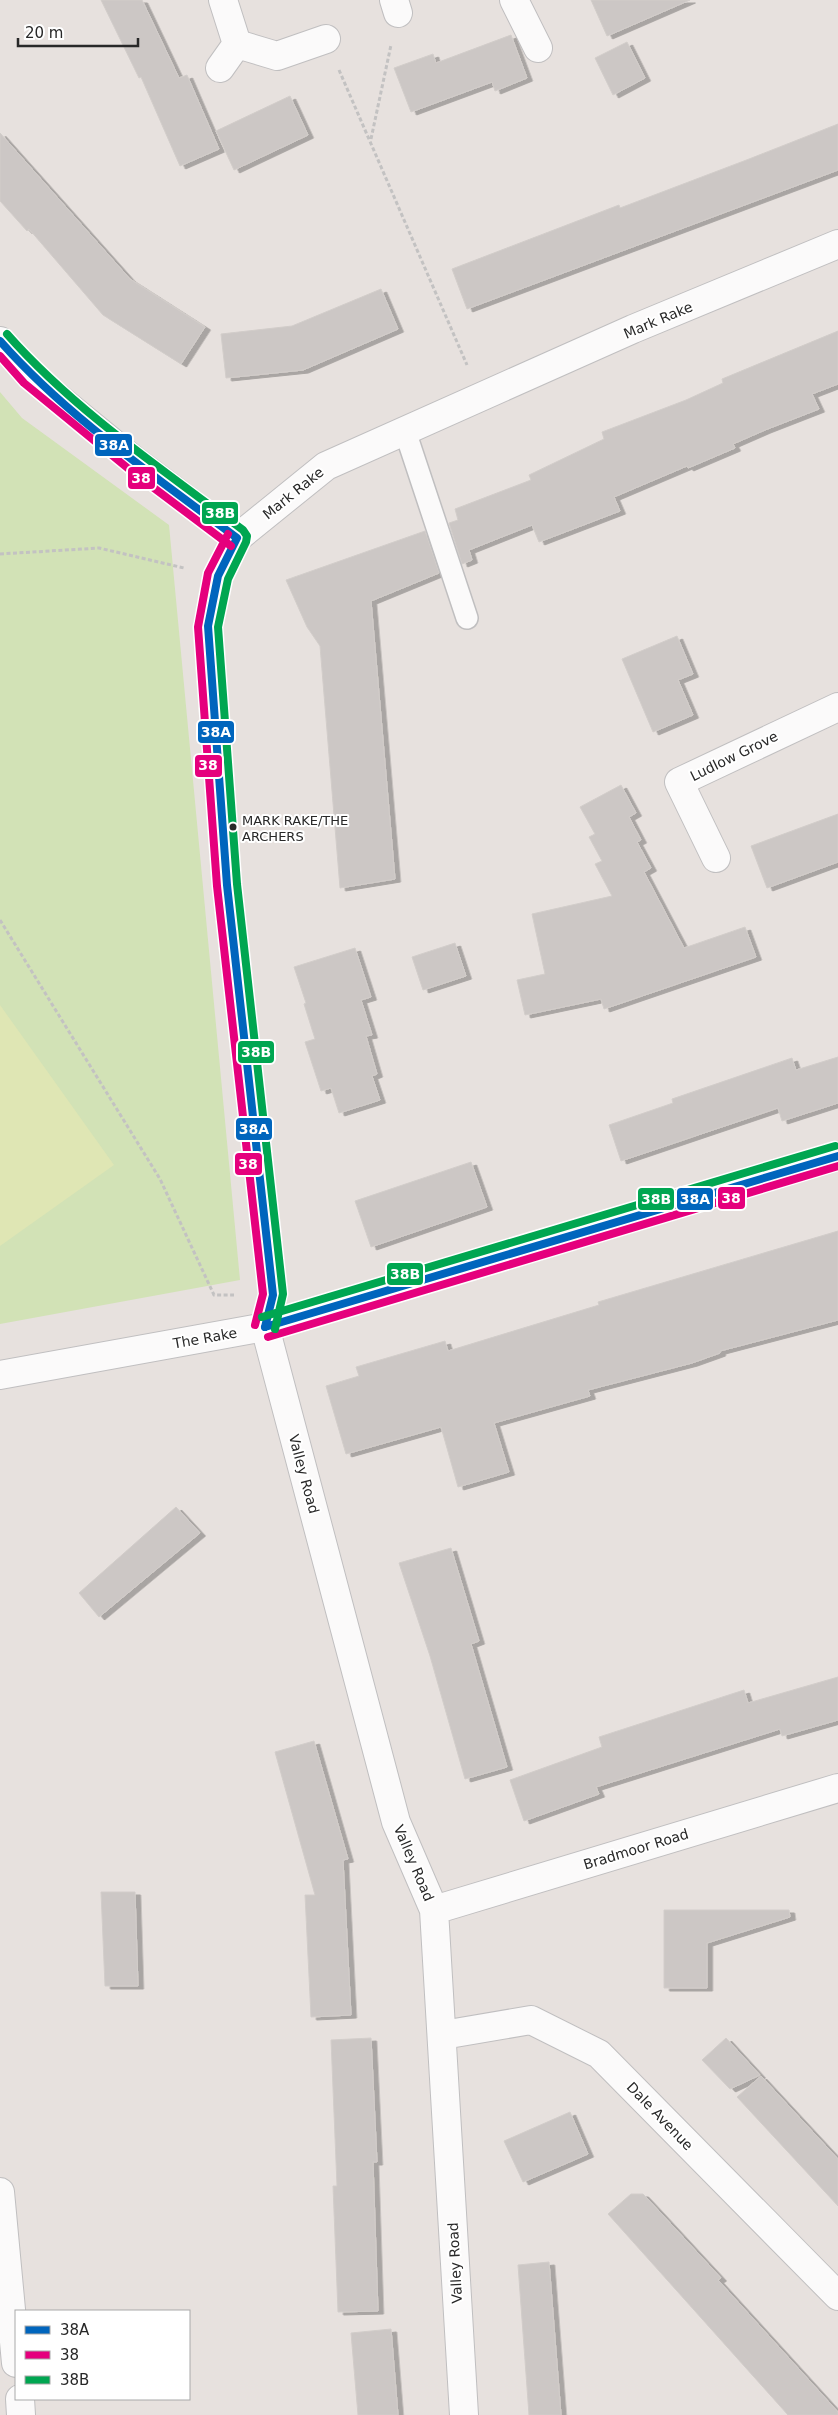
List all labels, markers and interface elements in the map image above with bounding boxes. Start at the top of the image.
scale bar [18,15,138,47]
text: 20 m [25,24,63,42]
street label: Mark Rake [621,298,695,342]
line badge: 38A [94,433,133,457]
text: 38A [99,437,129,453]
street label: Mark Rake [260,464,326,522]
line badge: 38 [127,466,156,490]
text: 38 [131,470,151,486]
line badge: 38B [201,501,239,525]
text: 38B [205,505,235,521]
line badge: 38A [197,720,235,744]
text: 38A [201,724,231,740]
street label: Ludlow Grove [688,728,780,784]
line badge: 38 [194,754,223,778]
text: 38 [198,757,218,773]
place label: MARK RAKE/THE ARCHERS [242,813,348,844]
marker: MARK RAKE/THE ARCHERS [228,822,238,832]
line badge: 38B [237,1040,275,1064]
text: 38B [241,1044,271,1060]
line badge: 38A [235,1117,273,1141]
text: 38A [239,1121,269,1137]
line badge: 38 [234,1152,263,1176]
text: 38 [238,1156,258,1172]
line badge: 38 [717,1186,746,1210]
line badge: 38B [637,1187,675,1211]
line badge: 38A [676,1187,714,1211]
text: 38 [721,1190,741,1206]
text: 38B [641,1191,671,1207]
text: 38A [680,1191,710,1207]
line badge: 38B [386,1262,424,1286]
text: 38B [390,1266,420,1282]
street label: The Rake [171,1325,238,1352]
street label: Valley Road [286,1433,322,1515]
street label: Valley Road [391,1822,437,1904]
street label: Bradmoor Road [582,1825,690,1873]
street label: Dale Avenue [624,2079,696,2153]
street label: Valley Road [445,2222,465,2304]
legend [15,2310,190,2400]
text: 38A [60,2321,90,2339]
text: 38 [60,2346,79,2364]
text: 38B [60,2371,89,2389]

